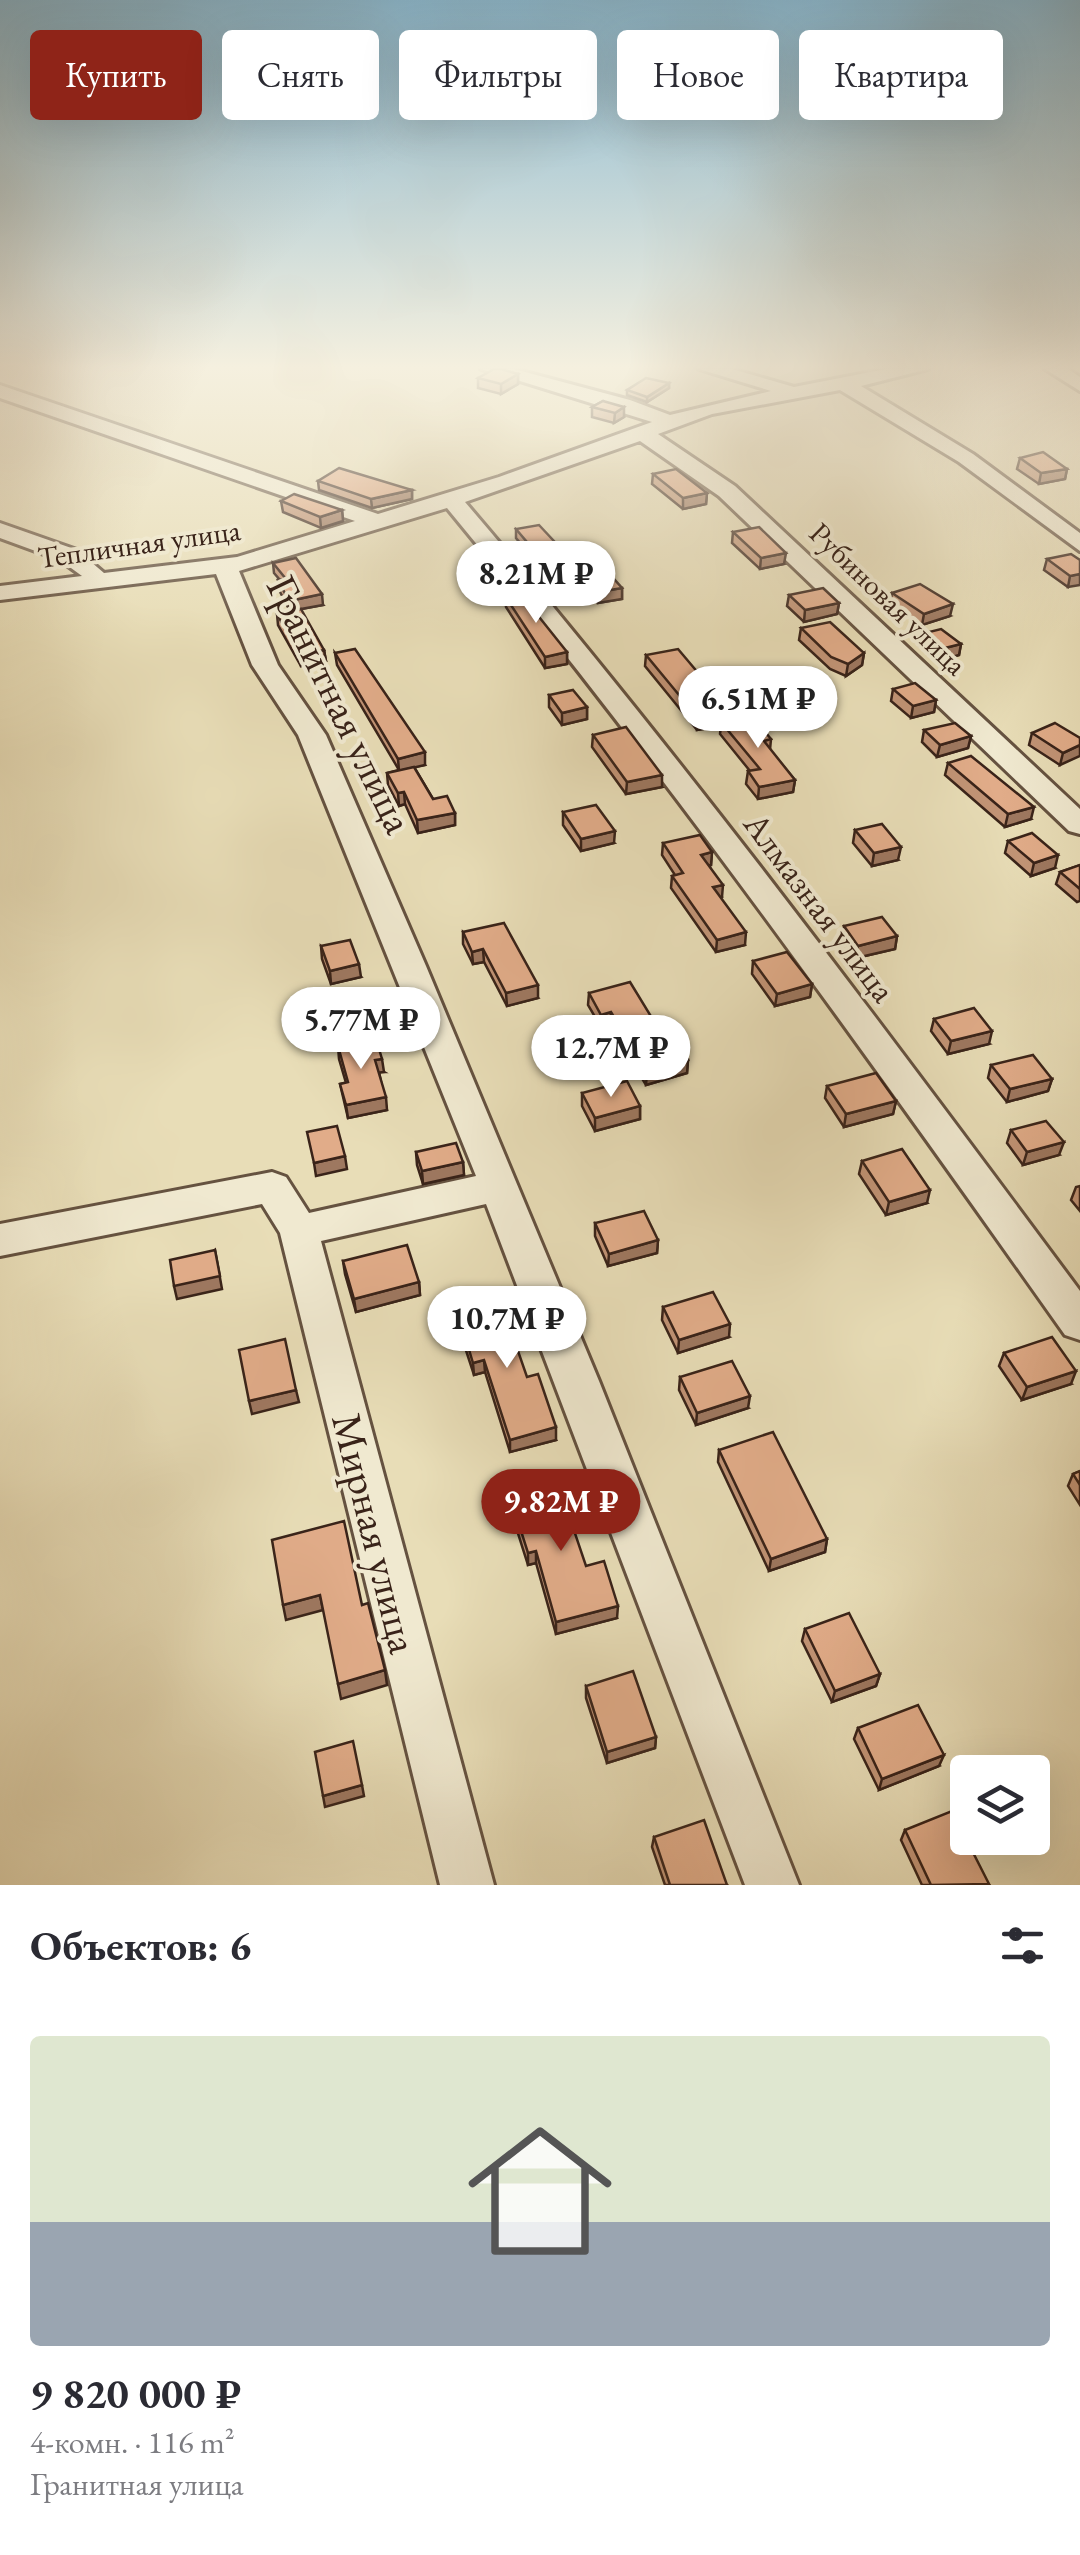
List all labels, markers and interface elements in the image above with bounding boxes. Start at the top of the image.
chip: Купить [30,30,202,120]
chip: Снять [222,30,379,120]
chip: Фильтры [399,30,597,120]
chip: Новое [617,30,779,120]
chip: Квартира [799,30,1003,120]
street label: Тепличная улица [35,510,243,577]
street label: Рубиновая улица [801,514,975,684]
pin: 8.21M ₽ [444,541,628,626]
text: 8.21M ₽ [478,552,594,594]
street label: Гранитная улица [254,566,427,842]
pin: 6.51M ₽ [666,666,850,751]
text: 6.51M ₽ [700,677,816,719]
street label: Алмазная улица [733,802,907,1011]
pin: 5.77M ₽ [269,987,453,1072]
text: 5.77M ₽ [303,998,419,1040]
pin: 12.7M ₽ [519,1015,703,1100]
text: 12.7M ₽ [553,1026,669,1068]
pin: 10.7M ₽ [415,1286,599,1371]
text: 10.7M ₽ [449,1297,565,1339]
street label: Мирная улица [319,1407,432,1659]
pin: 9.82M ₽ [469,1469,653,1554]
text: 9.82M ₽ [503,1480,619,1522]
map controls [950,1755,1050,1855]
button: layers [950,1755,1050,1855]
text: Объектов: 6 [30,1918,251,1973]
icon: filters [995,1918,1050,1973]
icon: home [450,2101,630,2281]
text: 9 820 000 ₽ [30,2366,241,2421]
text: 4-комн. · 116 m² [30,2421,235,2463]
text: Гранитная улица [30,2463,244,2505]

